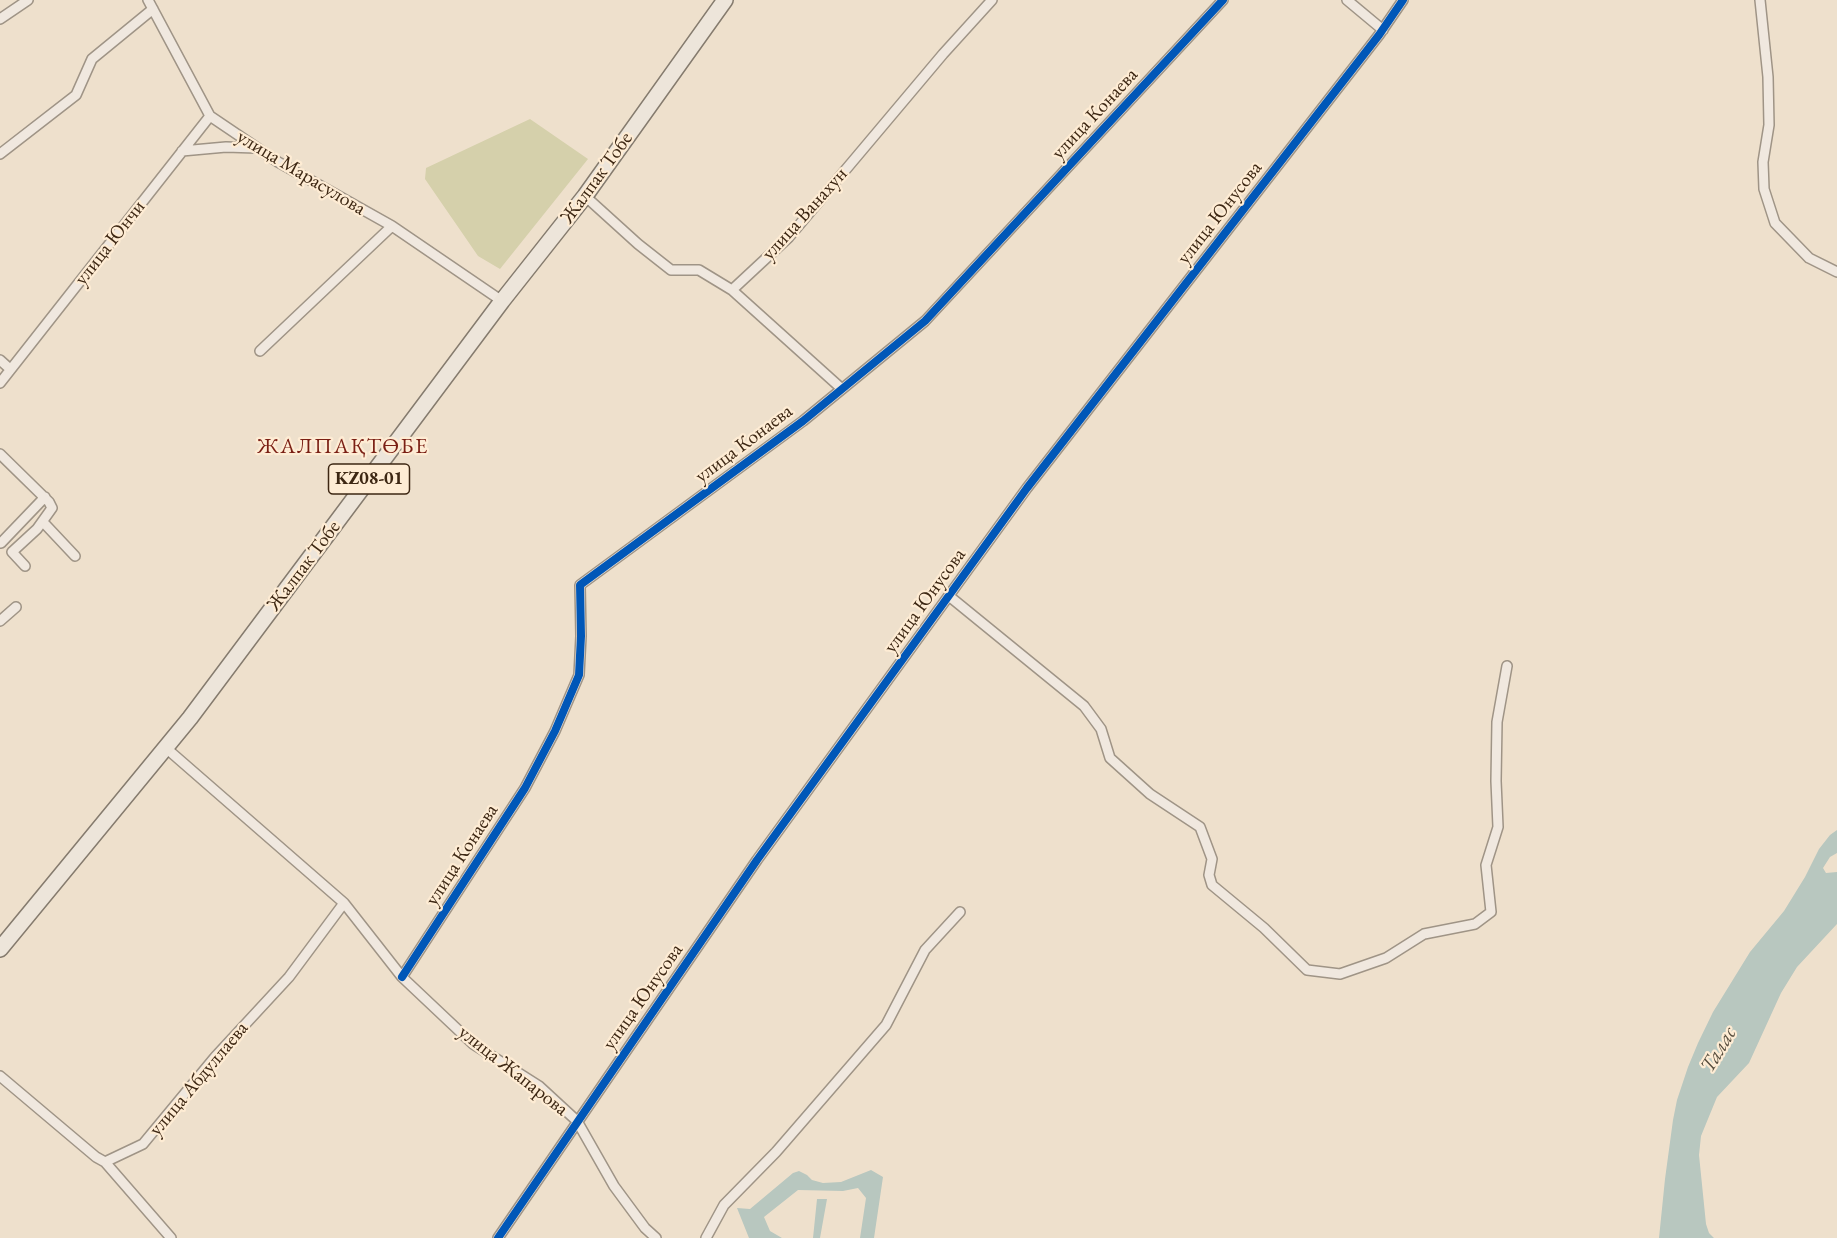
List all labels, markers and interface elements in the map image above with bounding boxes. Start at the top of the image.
street label: улица Конаева [1047,63,1143,165]
street label: улица Марасулова [232,125,370,221]
street label: Жалпак Тобе [556,128,638,228]
street label: улица Юнусова [1172,157,1268,269]
street label: улица Ванахун [757,163,853,265]
street label: улица Юнчи [69,196,151,290]
street label: улица Конаева [690,399,798,489]
district label: ЖАЛПАҚТӨБЕ [257,434,429,460]
road number: KZ08-01 [328,464,410,494]
street label: Жалпак Тобе [262,516,346,616]
street label: улица Юнусова [879,544,971,658]
street label: улица Конаева [420,800,504,910]
street label: улица Юнусова [598,939,688,1055]
street label: улица Абдуллаева [144,1017,254,1141]
street label: улица Жапарова [453,1021,573,1121]
water label: Талас [1696,1023,1742,1077]

